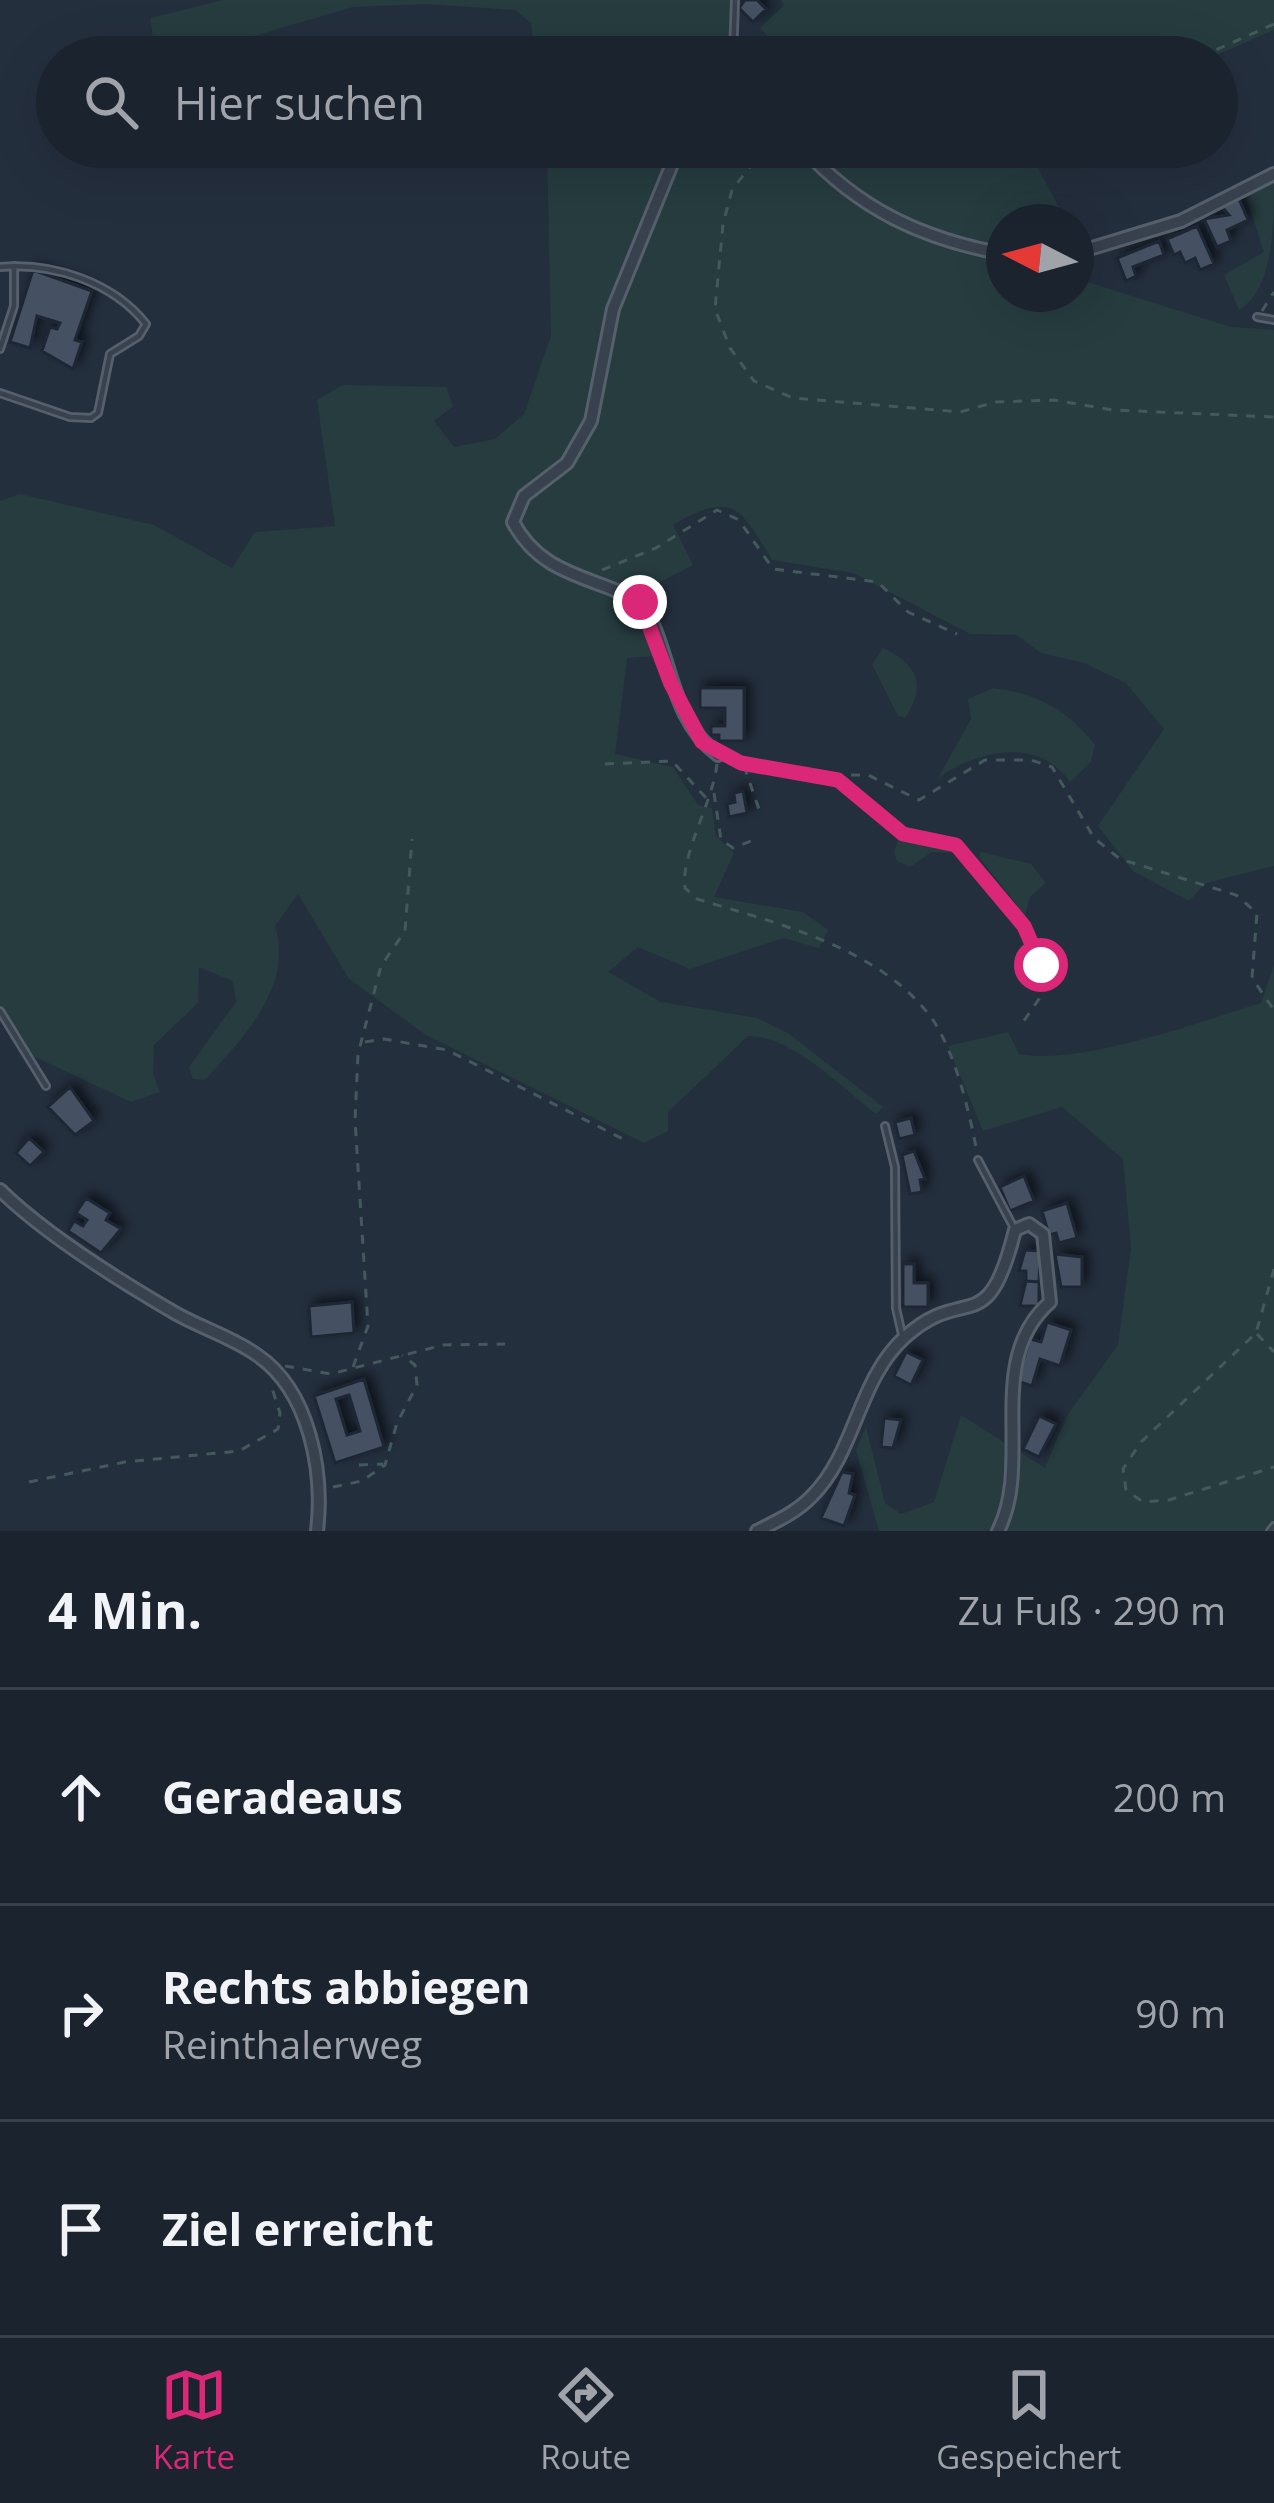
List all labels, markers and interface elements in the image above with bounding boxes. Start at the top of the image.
search box [36,36,1238,168]
icon: search [78,69,144,135]
text: Hier suchen [174,72,425,133]
north arrow [986,204,1094,312]
route end [613,575,667,629]
route start [1014,938,1068,992]
text: 4 Min. [48,1574,202,1644]
text: Zu Fuß · 290 m [958,1583,1226,1636]
icon: ahead [48,1764,114,1830]
text: Geradeaus [162,1766,403,1827]
text: 200 m [1113,1770,1226,1823]
text: Rechts abbiegen [162,1956,531,2017]
icon: right [48,1980,114,2046]
text: 90 m [1135,1986,1226,2039]
text: Reinthalerweg [162,2017,422,2070]
icon: arrive [48,2196,114,2262]
text: Ziel erreicht [162,2198,434,2259]
tab: Karte [153,2362,235,2479]
tab: Route [540,2362,631,2479]
tab: Gespeichert [936,2362,1121,2479]

